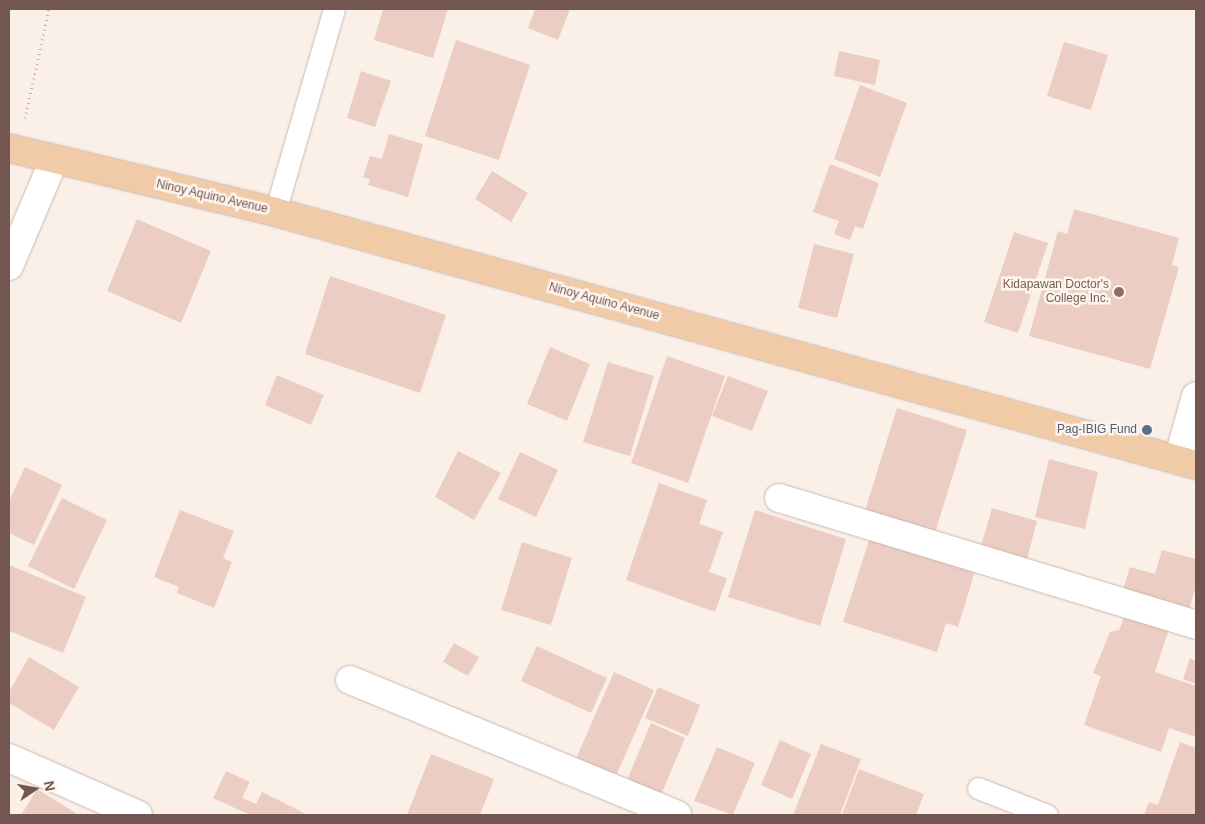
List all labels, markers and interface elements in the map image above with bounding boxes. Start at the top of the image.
street label: Ninoy Aquino Avenue [154,177,270,217]
place label: Kidapawan Doctor's College Inc. [1003,278,1109,306]
street label: Ninoy Aquino Avenue [547,280,661,324]
marker: Kidapawan Doctor's College Inc. [1113,286,1125,298]
place label: Pag-IBIG Fund [1057,423,1137,437]
marker: Pag-IBIG Fund [1141,424,1153,436]
north arrow [10,764,60,814]
text: N [41,779,59,792]

